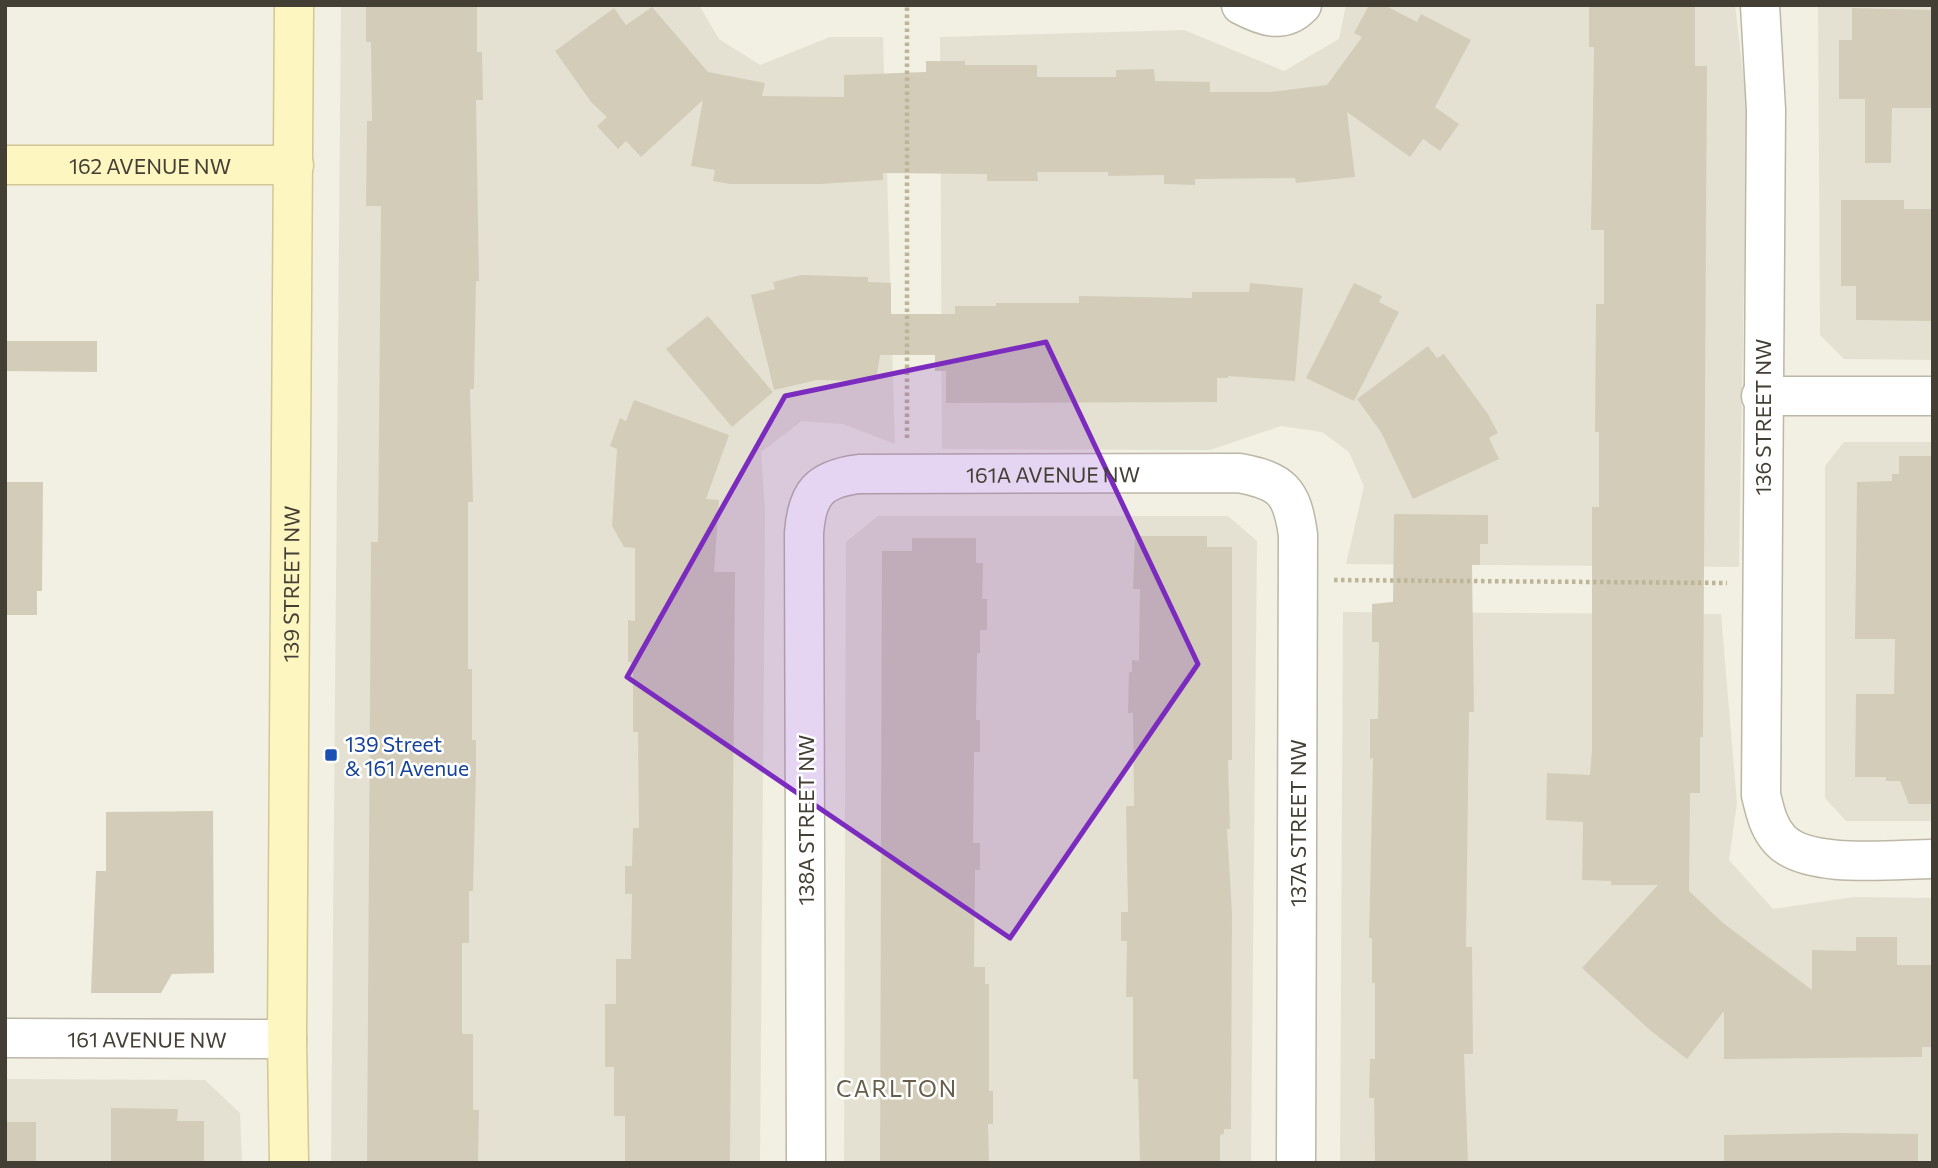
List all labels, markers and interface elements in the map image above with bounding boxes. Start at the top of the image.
street label: 162 AVENUE NW [69,153,231,178]
street label: 136 STREET NW [1750,339,1775,495]
street label: 161A AVENUE NW [966,461,1140,486]
street label: 139 STREET NW [277,505,303,663]
place label: 139 Street & 161 Avenue [345,731,469,780]
street label: 138A STREET NW [793,735,818,905]
street label: 137A STREET NW [1285,739,1310,907]
marker: 139 Street & 161 Avenue [323,747,339,763]
street label: 161 AVENUE NW [67,1026,227,1051]
district label: CARLTON [836,1074,958,1102]

